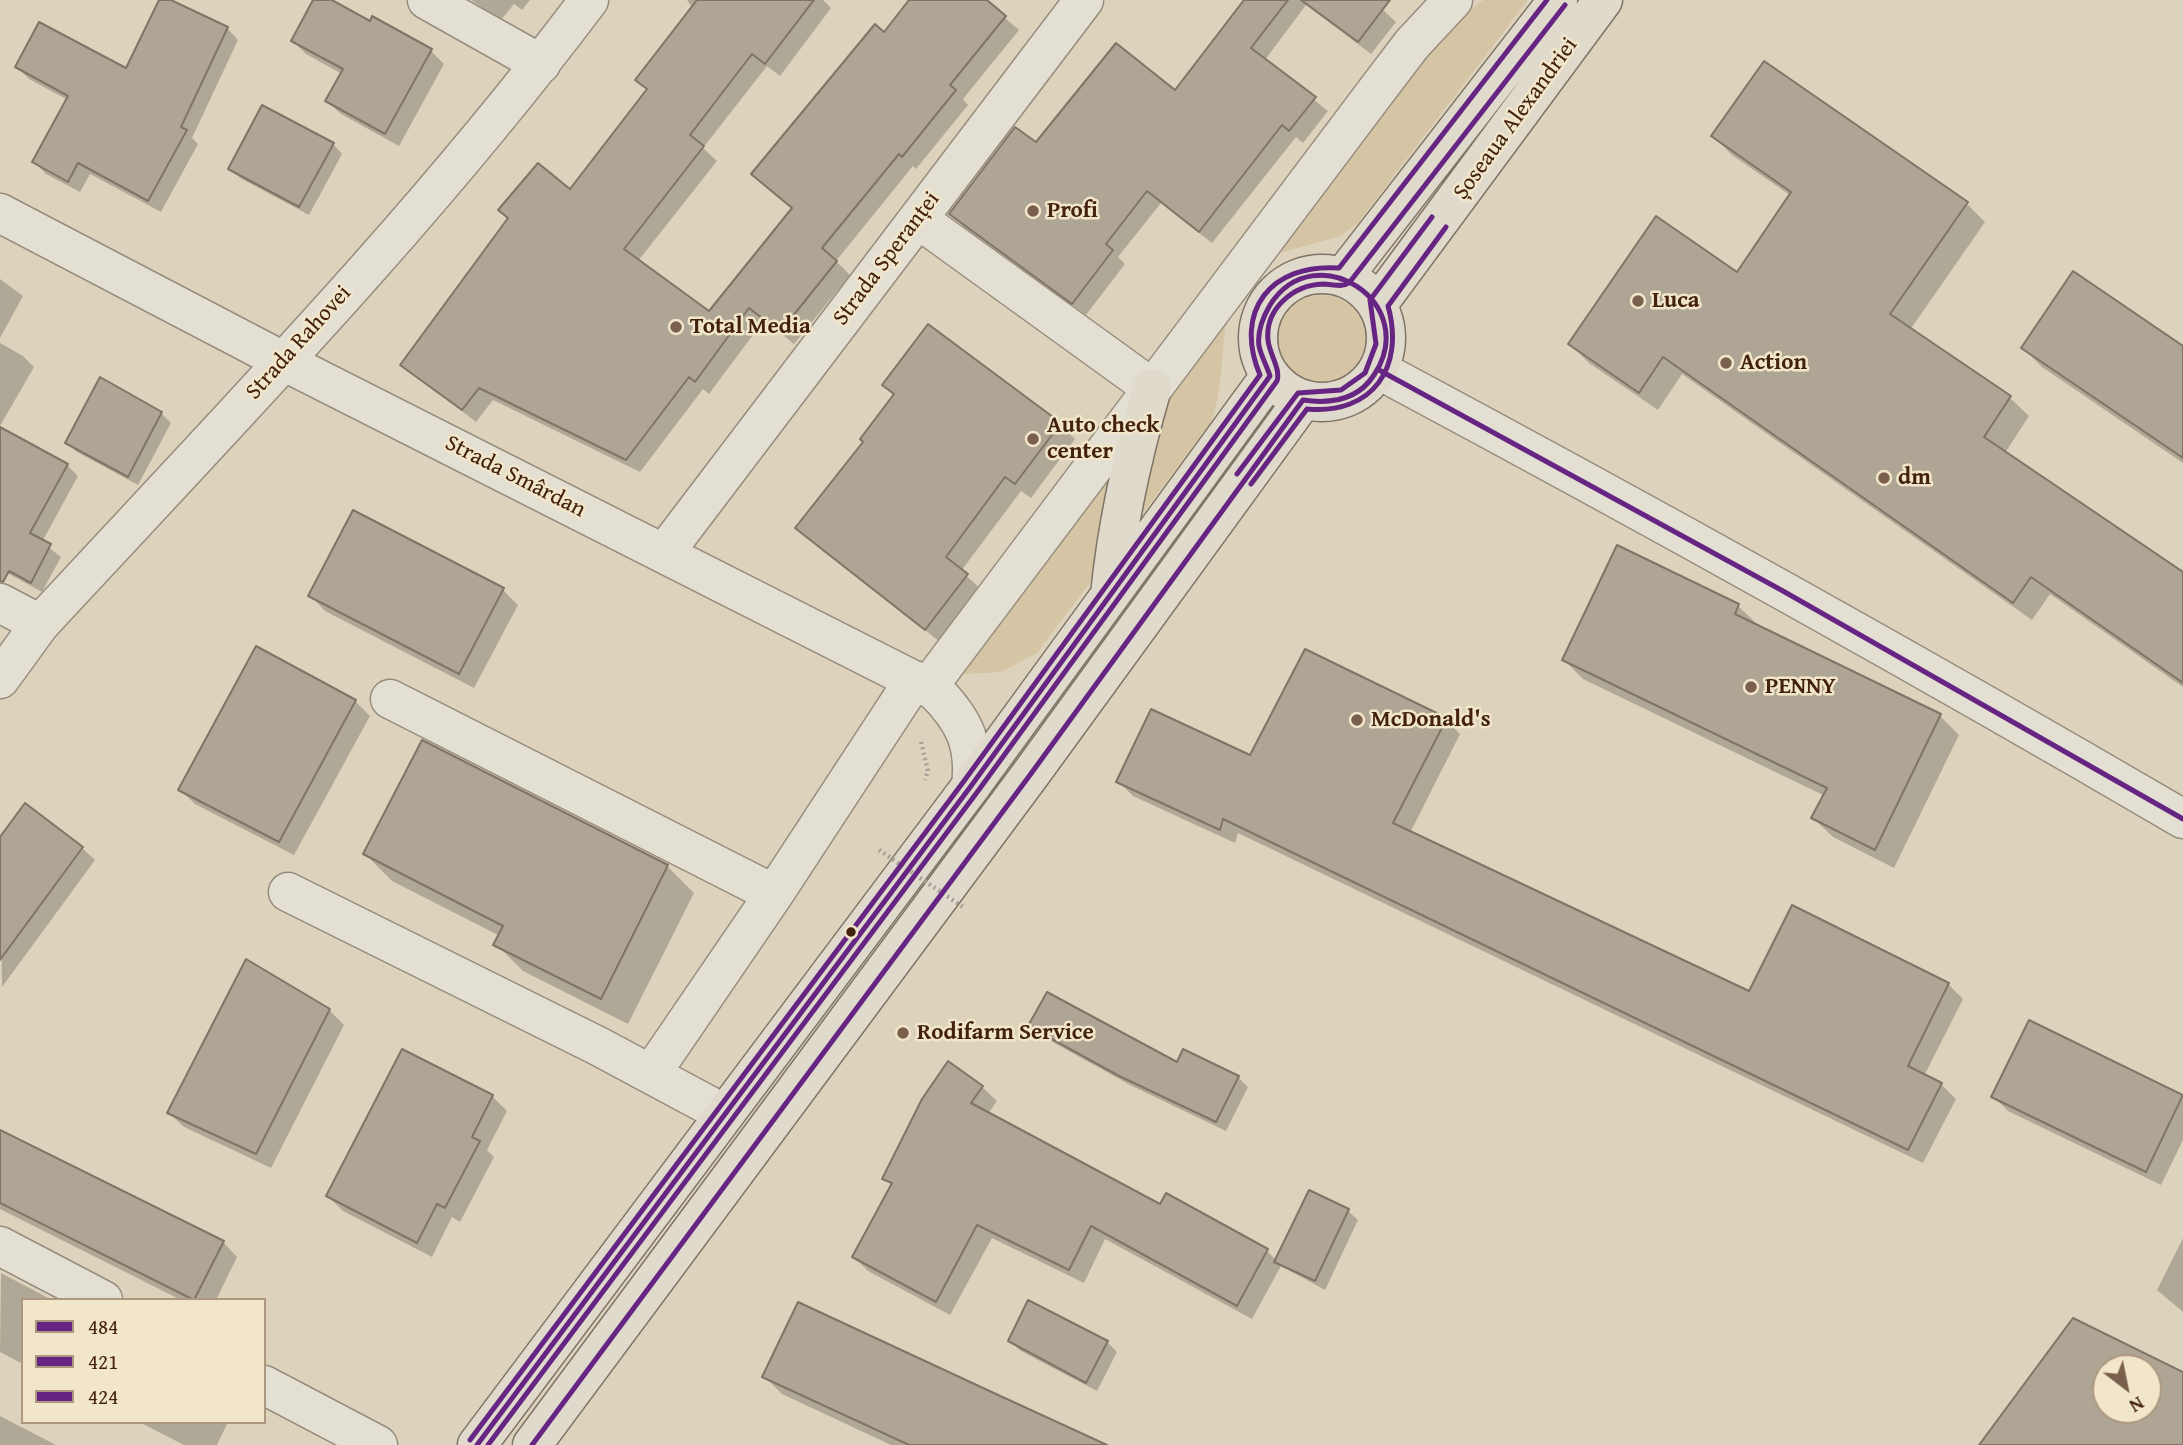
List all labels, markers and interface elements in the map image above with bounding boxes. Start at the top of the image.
street label: Șoseaua Alexandriei [1448,32,1584,206]
street label: Strada Speranței [828,187,946,331]
place label: Profi [1047,197,1098,225]
marker: Profi [1025,203,1041,219]
street label: Strada Rahovei [241,280,357,406]
place label: Luca [1652,287,1700,315]
marker: Luca [1630,293,1646,309]
place label: Total Media [690,313,811,341]
marker: Total Media [668,319,684,335]
place label: Action [1740,349,1807,377]
marker: Action [1718,355,1734,371]
place label: Auto check center [1047,412,1159,466]
street label: Strada Smârdan [440,430,590,524]
marker: Auto check center [1025,431,1041,447]
place label: dm [1898,464,1931,492]
marker: dm [1876,470,1892,486]
place label: PENNY [1765,673,1836,701]
marker: PENNY [1743,679,1759,695]
place label: McDonald's [1371,706,1491,734]
marker: McDonald's [1349,712,1365,728]
unlabelled marker [844,925,858,939]
place label: Rodifarm Service [917,1019,1094,1047]
marker: Rodifarm Service [895,1025,911,1041]
legend [21,1298,266,1424]
text: 484 [88,1311,118,1342]
text: 421 [88,1346,118,1377]
north arrow [2092,1354,2162,1424]
text: 424 [88,1381,118,1412]
text: N [2124,1390,2150,1420]

